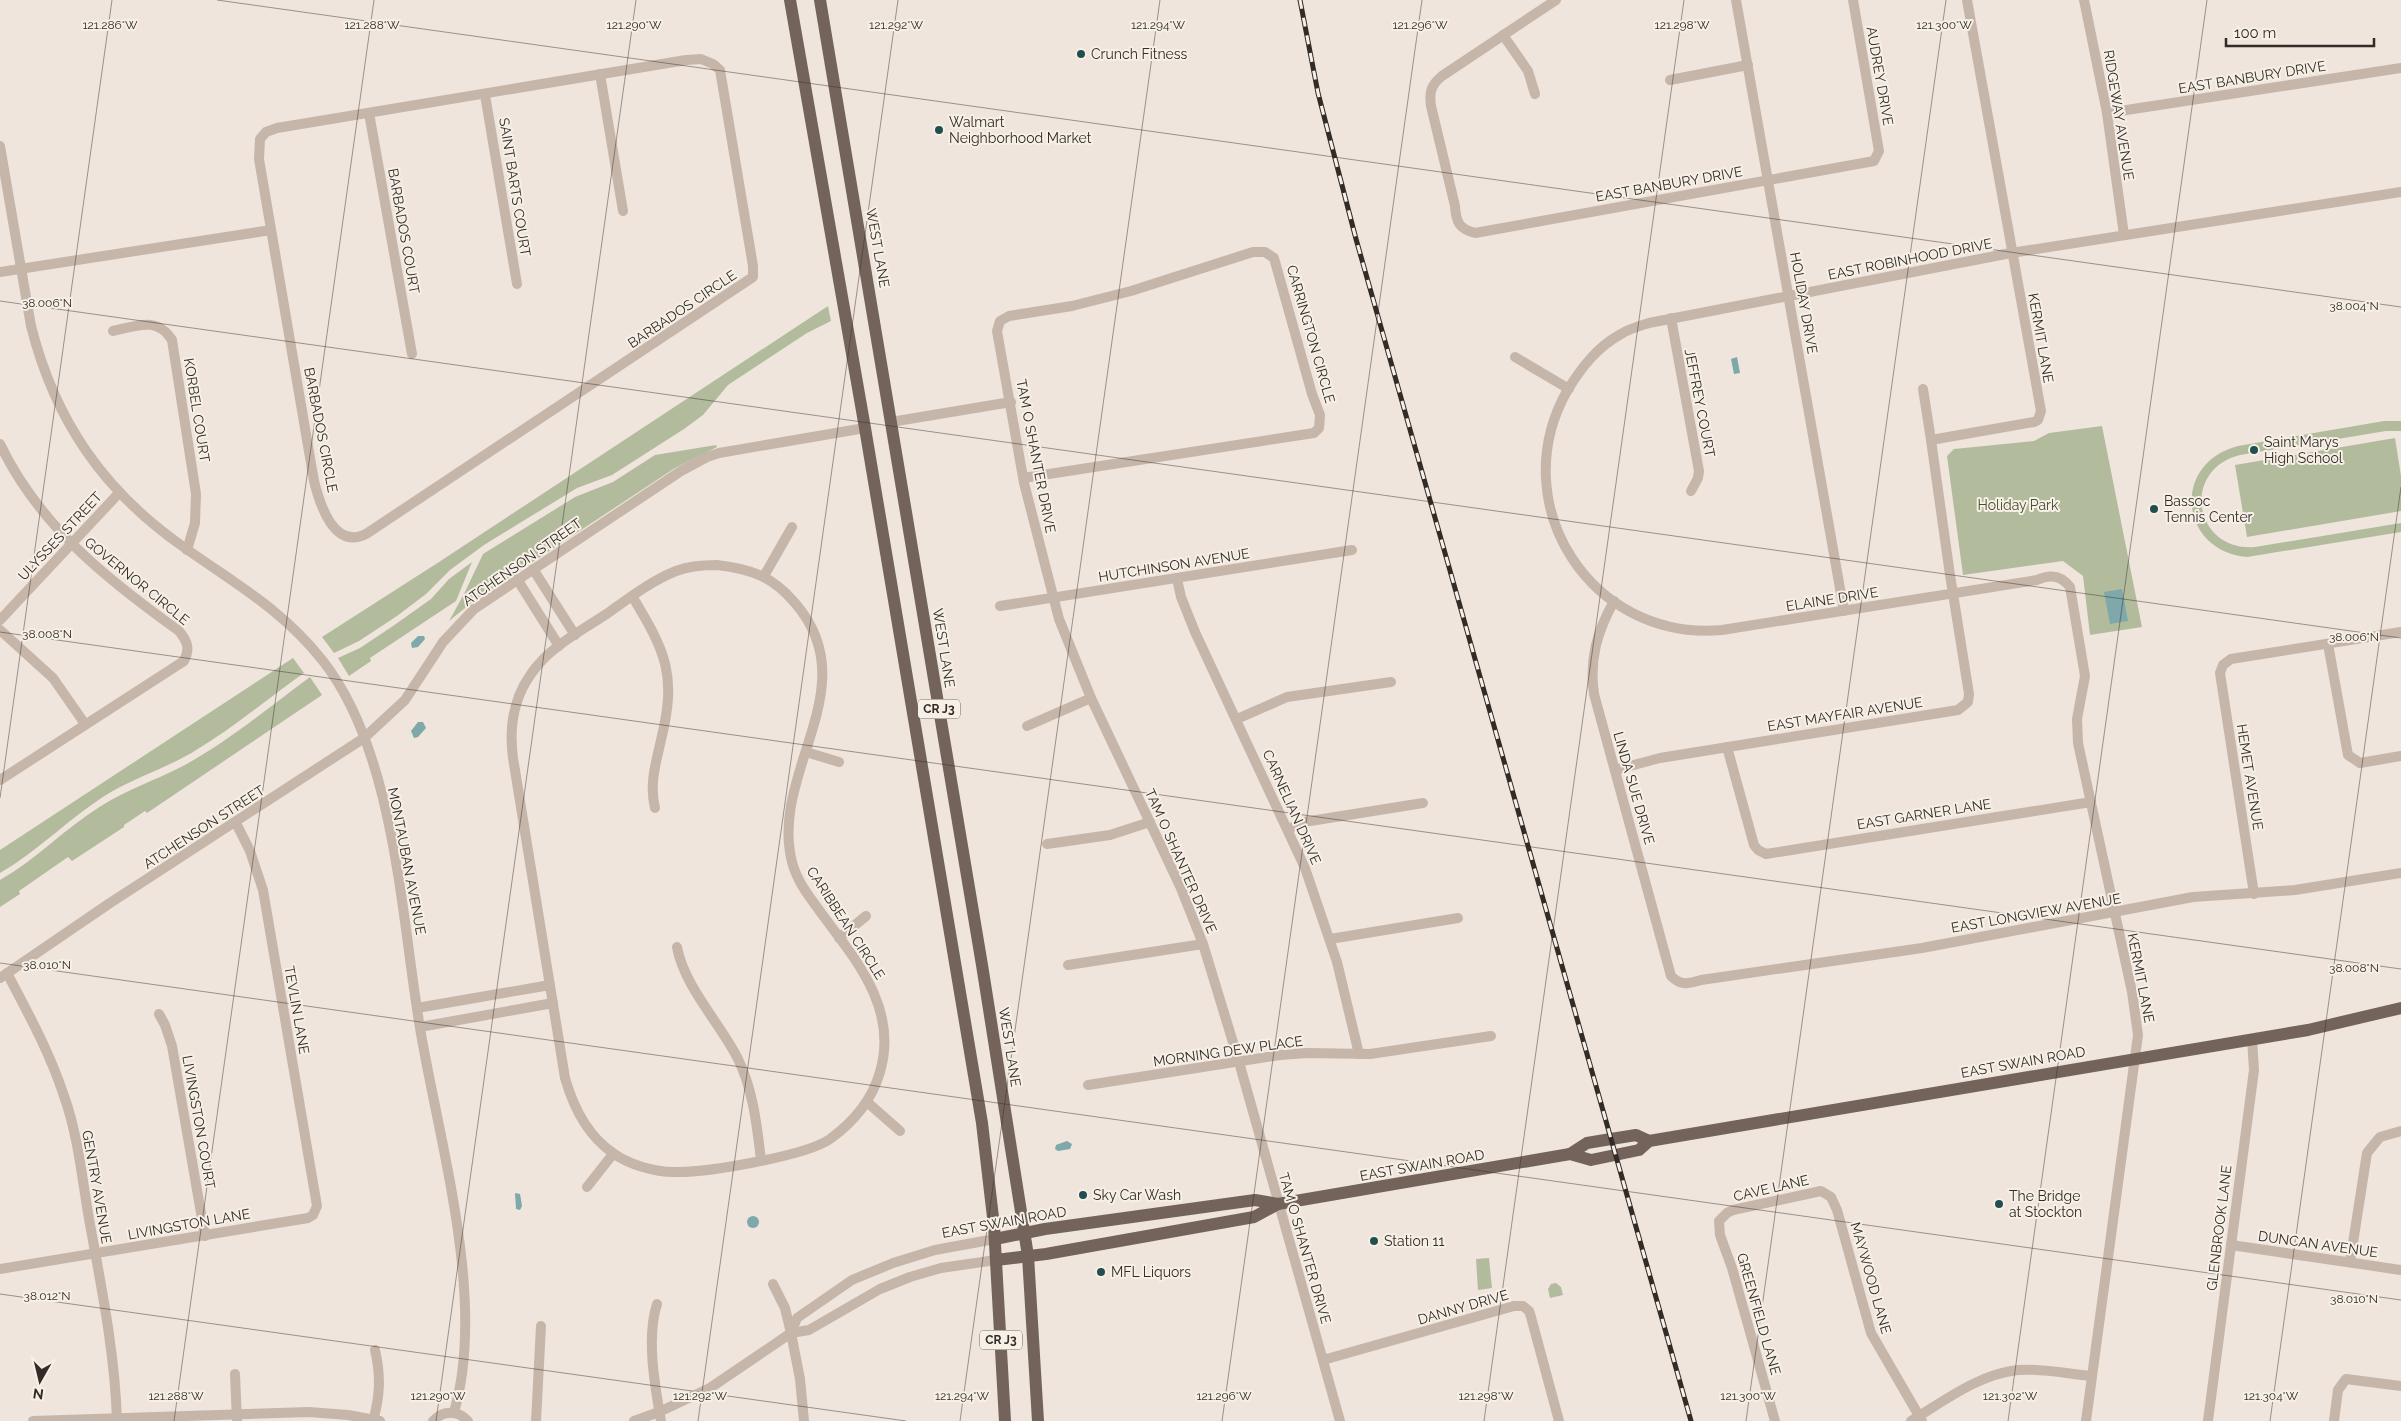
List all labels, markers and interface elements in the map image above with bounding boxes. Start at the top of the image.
scale bar [2226,15,2374,47]
text: 121.286°W [82,18,138,32]
text: 121.288°W [344,18,400,32]
text: 121.290°W [607,18,662,32]
text: 121.292°W [869,18,923,32]
text: 121.294°W [1131,18,1186,32]
text: 121.296°W [1392,18,1448,32]
text: 121.298°W [1655,18,1710,32]
text: 121.300°W [1916,18,1972,32]
text: 100 m [2234,24,2276,42]
street label: AUDREY DRIVE [1863,25,1897,127]
place label: Crunch Fitness [1091,46,1188,62]
marker: Crunch Fitness [1075,48,1087,60]
street label: RIDGEWAY AVENUE [2101,49,2137,181]
street label: EAST BANBURY DRIVE [2177,57,2327,97]
place label: Walmart Neighborhood Market [949,114,1092,146]
street label: SAINT BARTS COURT [496,117,534,258]
marker: Walmart Neighborhood Market [933,124,945,136]
street label: EAST BANBURY DRIVE [1594,163,1744,205]
street label: BARBADOS COURT [385,167,423,295]
street label: WEST LANE [863,207,893,289]
street label: EAST ROBINHOOD DRIVE [1827,235,1993,283]
street label: HOLIDAY DRIVE [1787,251,1821,355]
street label: CARRINGTON CIRCLE [1284,263,1338,405]
street label: BARBADOS CIRCLE [625,267,739,351]
street label: KERMIT LANE [2025,292,2057,384]
text: 38.006°N [22,296,72,310]
text: 38.004°N [2329,299,2379,313]
street label: JEFFREY COURT [1682,348,1718,459]
street label: KORBEL COURT [181,357,213,464]
street label: BARBADOS CIRCLE [301,366,341,494]
street label: TAM O SHANTER DRIVE [1013,378,1059,534]
place label: Saint Marys High School [2264,434,2343,466]
marker: Saint Marys High School [2248,444,2260,456]
street label: ULYSSES STREET [15,488,105,584]
place label: Bassoc Tennis Center [2164,493,2253,525]
park label: Holiday Park [1978,497,2059,513]
marker: Bassoc Tennis Center [2148,503,2160,515]
street label: ATCHENSON STREET [460,515,585,609]
street label: GOVERNOR CIRCLE [81,534,193,628]
street label: HUTCHINSON AVENUE [1097,545,1251,585]
street label: ELAINE DRIVE [1785,584,1879,614]
street label: WEST LANE [930,607,958,689]
text: 38.008°N [22,627,72,641]
text: 38.006°N [2329,630,2379,644]
street label: EAST MAYFAIR AVENUE [1766,694,1924,734]
road number: CR J3 [918,700,960,719]
street label: HEMET AVENUE [2234,723,2266,831]
street label: LINDA SUE DRIVE [1610,730,1658,846]
street label: CARNELIAN DRIVE [1260,747,1324,867]
street label: ATCHENSON STREET [140,782,268,872]
street label: MONTAUBAN AVENUE [385,786,429,936]
street label: TAM O SHANTER DRIVE [1142,786,1220,936]
street label: EAST GARNER LANE [1856,795,1992,833]
street label: CARIBBEAN CIRCLE [804,864,888,982]
street label: EAST LONGVIEW AVENUE [1950,890,2122,936]
street label: KERMIT LANE [2124,932,2158,1024]
text: 38.010°N [23,958,71,972]
text: 38.008°N [2329,961,2379,975]
street label: TEVLIN LANE [281,965,313,1055]
street label: WEST LANE [996,1006,1024,1088]
street label: MORNING DEW PLACE [1152,1033,1304,1069]
street label: EAST SWAIN ROAD [1959,1043,2087,1081]
street label: LIVINGSTON COURT [179,1054,219,1190]
street label: GENTRY AVENUE [79,1129,115,1245]
street label: EAST SWAIN ROAD [1358,1146,1486,1184]
street label: GLENBROOK LANE [2203,1164,2235,1292]
street label: TAM O SHANTER DRIVE [1276,1171,1334,1325]
street label: CAVE LANE [1732,1172,1810,1204]
place label: Sky Car Wash [1093,1187,1181,1203]
place label: The Bridge at Stockton [2009,1188,2082,1220]
marker: Sky Car Wash [1077,1189,1089,1201]
marker: The Bridge at Stockton [1993,1198,2005,1210]
street label: EAST SWAIN ROAD [940,1203,1068,1241]
street label: LIVINGSTON LANE [127,1205,251,1243]
street label: MAYWOOD LANE [1847,1220,1895,1336]
street label: DUNCAN AVENUE [2257,1228,2379,1260]
place label: Station 11 [1384,1233,1444,1249]
marker: Station 11 [1368,1235,1380,1247]
street label: GREENFIELD LANE [1734,1251,1784,1377]
place label: MFL Liquors [1111,1264,1191,1280]
marker: MFL Liquors [1095,1266,1107,1278]
street label: DANNY DRIVE [1416,1286,1510,1328]
text: 38.012°N [24,1289,70,1303]
text: 38.010°N [2330,1292,2378,1306]
road number: CR J3 [980,1330,1022,1350]
north arrow [15,1356,65,1406]
text: N [32,1385,45,1403]
text: 121.288°W [148,1389,204,1403]
text: 121.290°W [411,1389,466,1403]
text: 121.292°W [673,1389,727,1403]
text: 121.294°W [935,1389,990,1403]
text: 121.296°W [1196,1389,1252,1403]
text: 121.298°W [1459,1389,1514,1403]
text: 121.300°W [1720,1389,1776,1403]
text: 121.302°W [1983,1389,2038,1403]
text: 121.304°W [2244,1389,2299,1403]

